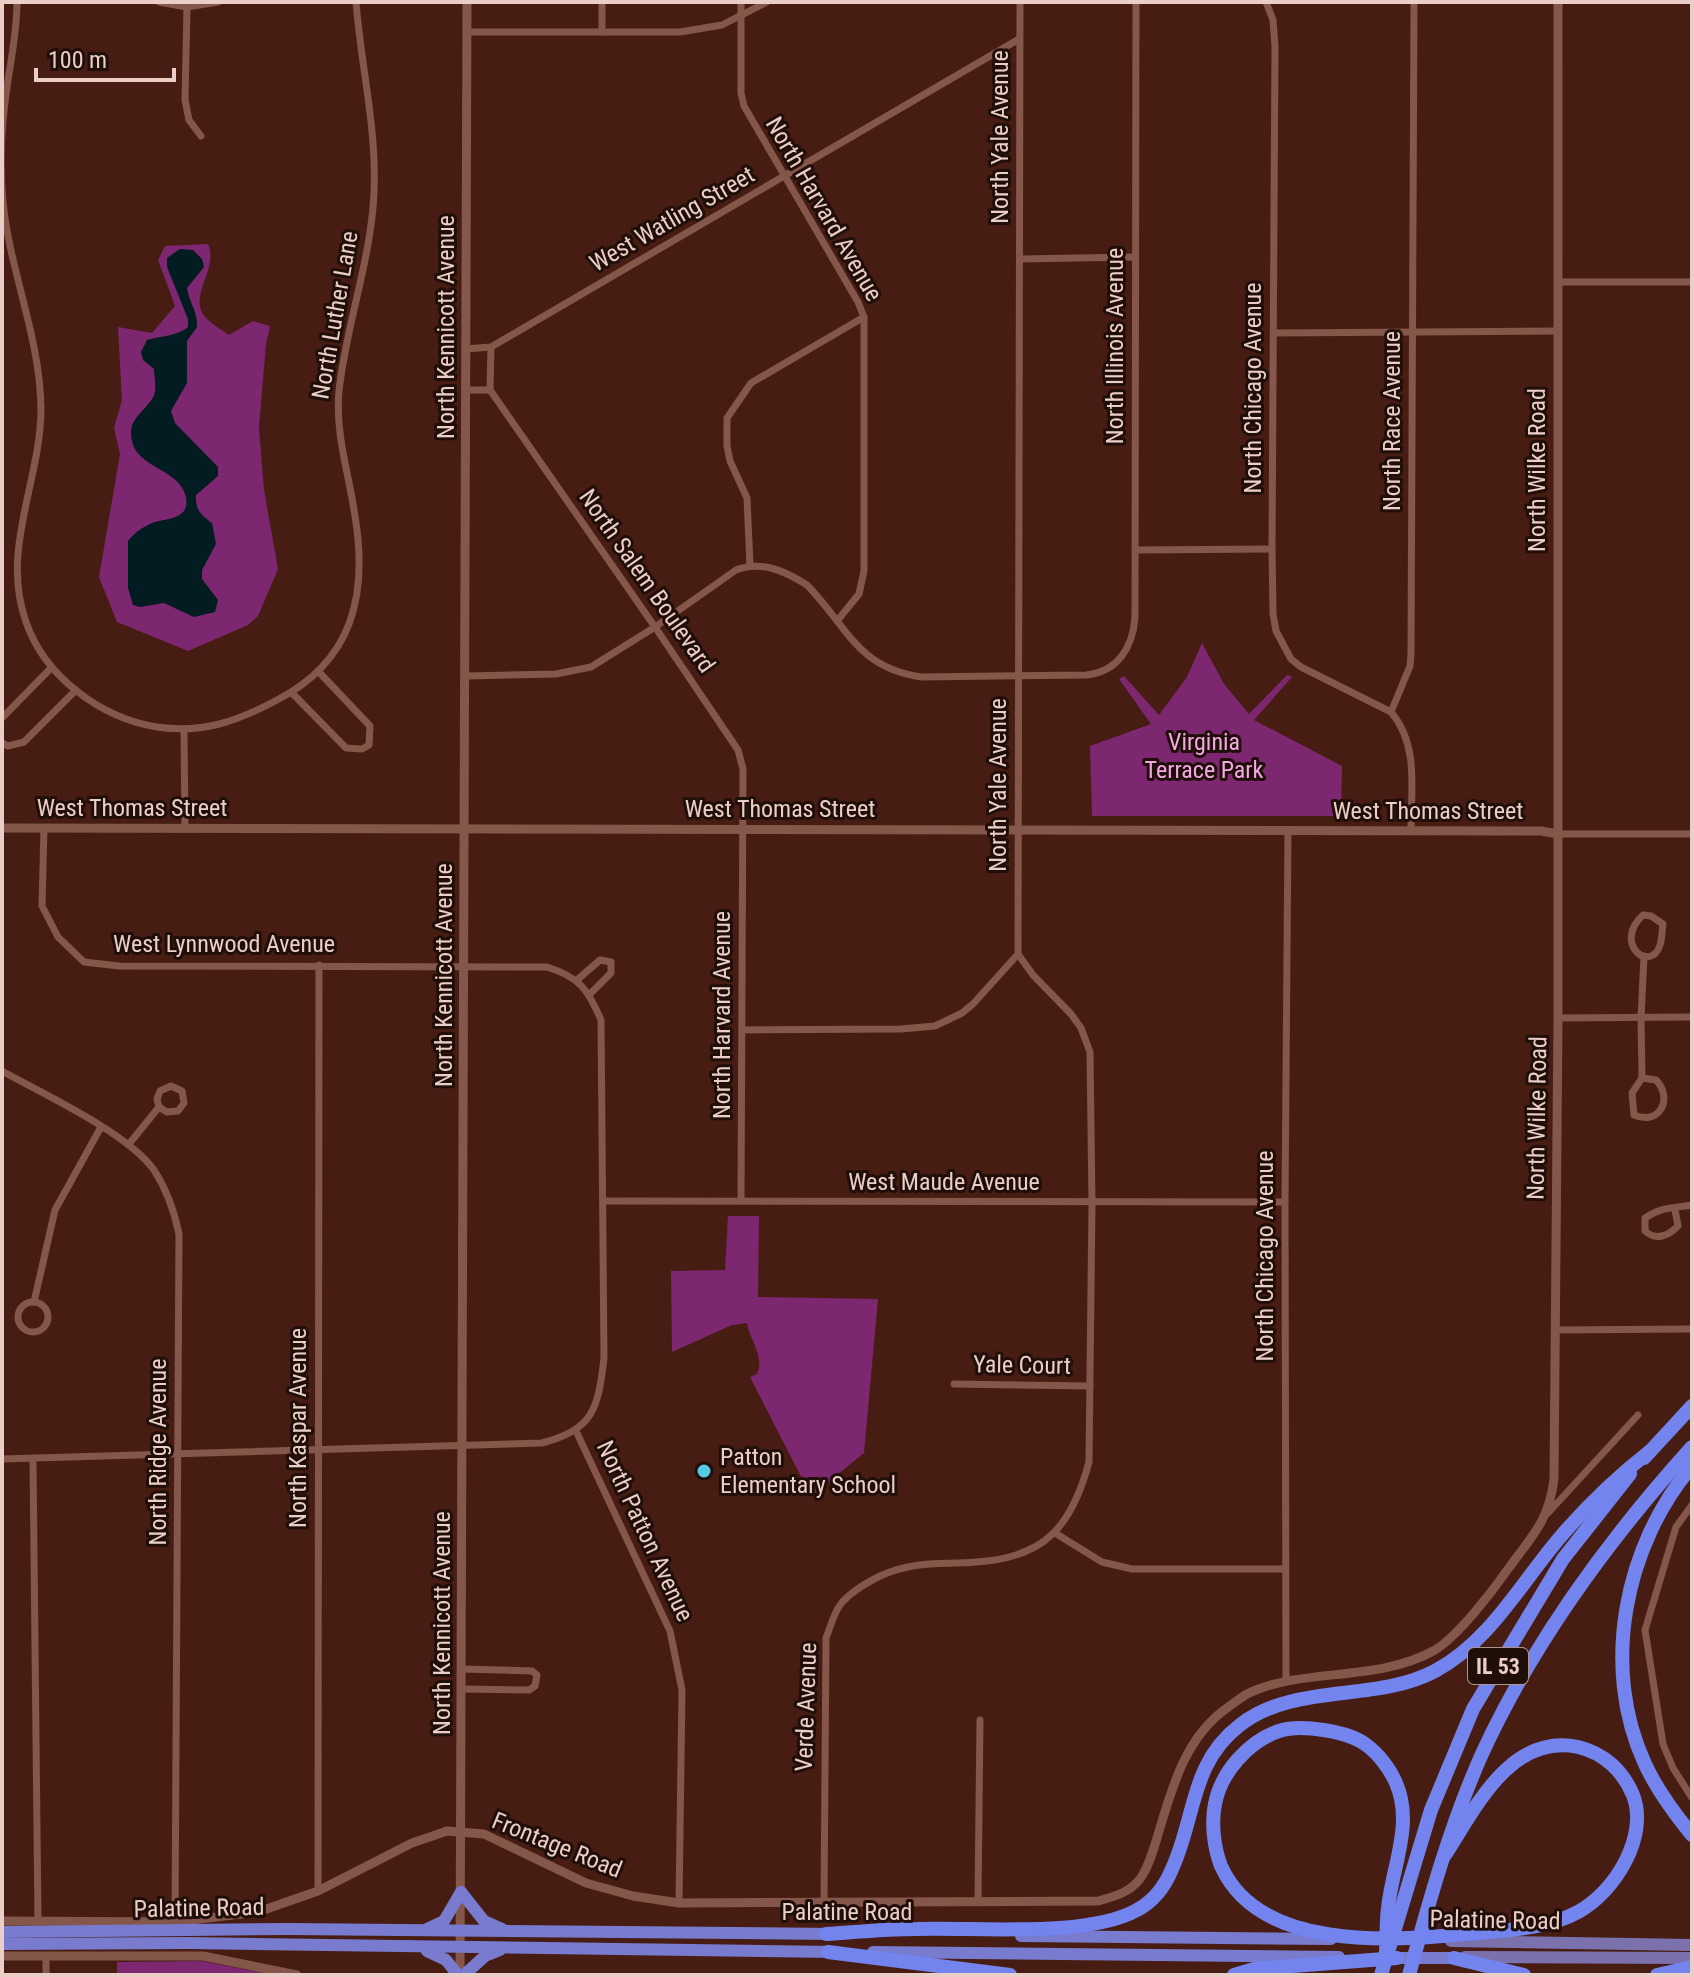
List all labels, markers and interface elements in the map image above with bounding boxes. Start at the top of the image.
scale bar [36,32,174,82]
text: 100 m [48,46,107,74]
street label: North Yale Avenue [986,50,1014,224]
street label: North Harvard Avenue [760,112,888,306]
street label: West Watling Street [585,161,759,277]
street label: North Kennicott Avenue [432,215,460,439]
street label: North Luther Lane [306,229,364,401]
street label: North Illinois Avenue [1101,248,1129,444]
street label: North Chicago Avenue [1239,283,1267,493]
street label: North Race Avenue [1378,331,1406,511]
street label: North Wilke Road [1523,388,1551,552]
street label: North Salem Boulevard [573,484,721,678]
street label: North Yale Avenue [984,698,1012,872]
park label: Virginia Terrace Park [1145,728,1264,784]
street label: West Thomas Street [37,794,227,822]
street label: West Thomas Street [685,795,875,823]
street label: West Thomas Street [1333,797,1523,825]
street label: North Kennicott Avenue [430,863,458,1087]
street label: North Harvard Avenue [708,911,736,1119]
street label: West Lynnwood Avenue [113,930,335,958]
street label: North Wilke Road [1522,1036,1552,1200]
street label: North Chicago Avenue [1251,1151,1279,1361]
street label: West Maude Avenue [848,1168,1040,1196]
street label: North Kaspar Avenue [284,1328,312,1528]
street label: Yale Court [973,1350,1071,1380]
street label: North Ridge Avenue [144,1359,172,1545]
street label: North Patton Avenue [591,1436,699,1626]
place label: Patton Elementary School [720,1443,896,1499]
marker: Patton Elementary School [695,1462,713,1480]
street label: North Kennicott Avenue [428,1511,456,1735]
street label: Verde Avenue [790,1642,822,1772]
road number: IL 53 [1468,1648,1528,1684]
street label: Frontage Road [488,1806,626,1884]
street label: Palatine Road [133,1893,265,1923]
street label: Palatine Road [782,1898,912,1926]
street label: Palatine Road [1429,1905,1561,1935]

